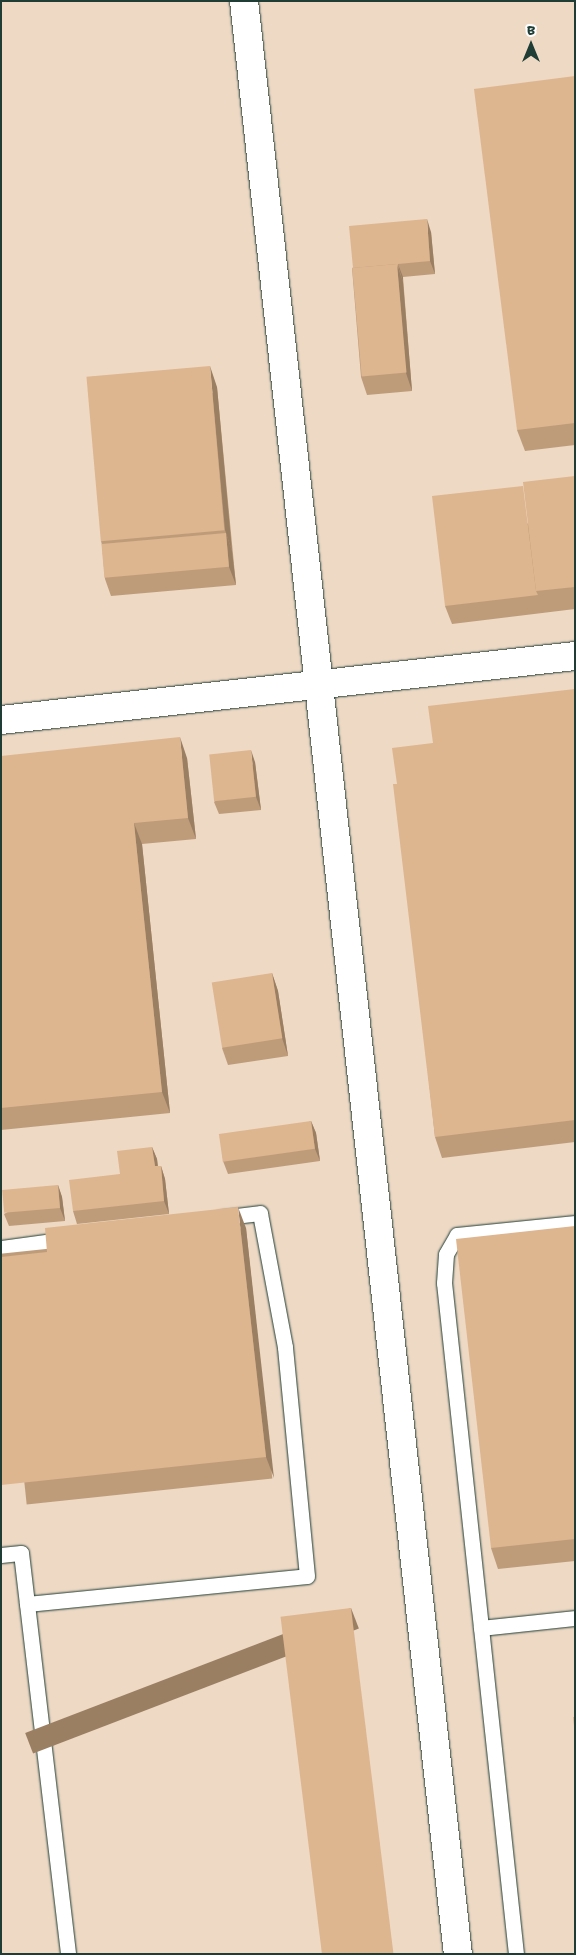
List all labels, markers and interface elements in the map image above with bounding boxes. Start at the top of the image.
north arrow [506,20,556,70]
text: B [527,21,535,39]

